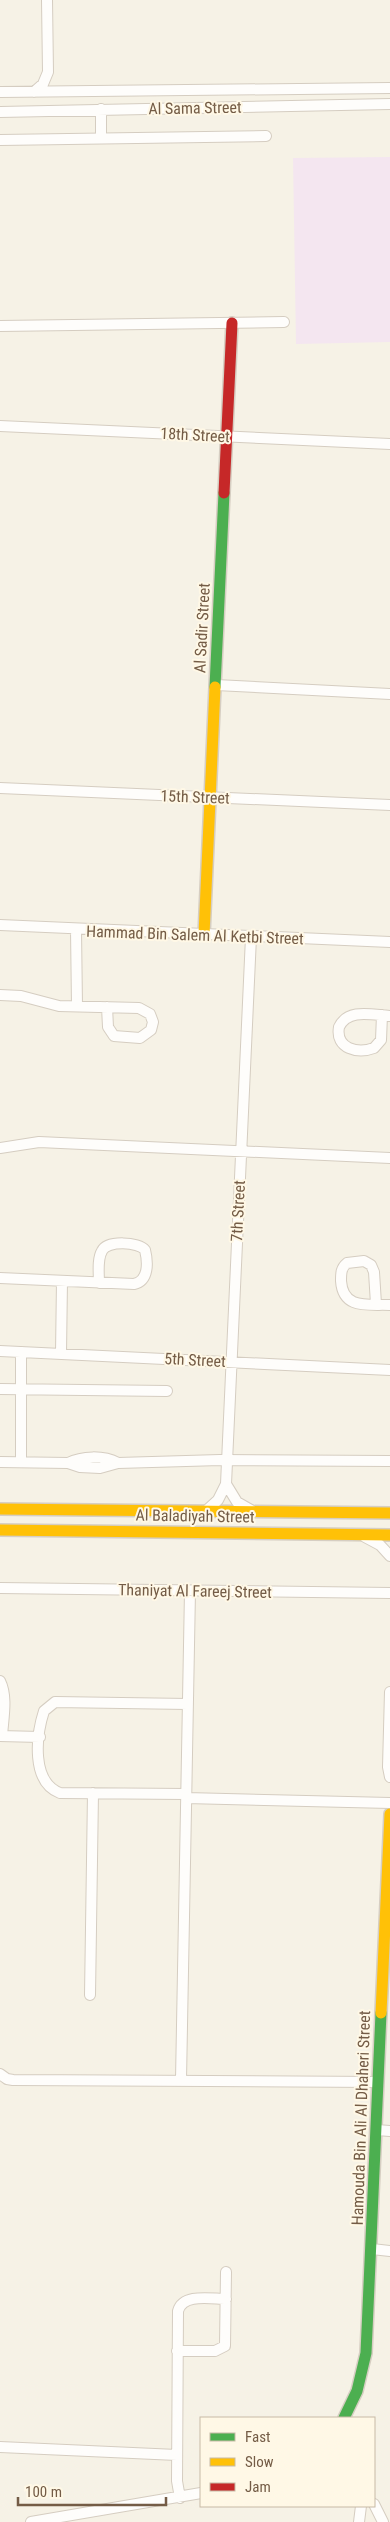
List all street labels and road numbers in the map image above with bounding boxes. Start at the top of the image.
street label: Al Sama Street [148,98,242,118]
street label: 18th Street [160,424,230,446]
street label: Al Sadir Street [190,582,214,674]
street label: 15th Street [160,786,230,808]
street label: Hammad Bin Salem Al Ketbi Street [86,922,304,948]
street label: 7th Street [227,1180,249,1242]
street label: 5th Street [164,1349,226,1371]
street label: Al Baladiyah Street [135,1505,255,1527]
street label: Thaniyat Al Fareej Street [118,1580,272,1602]
street label: Hamouda Bin Ali Al Dhaheri Street [348,2010,374,2226]

